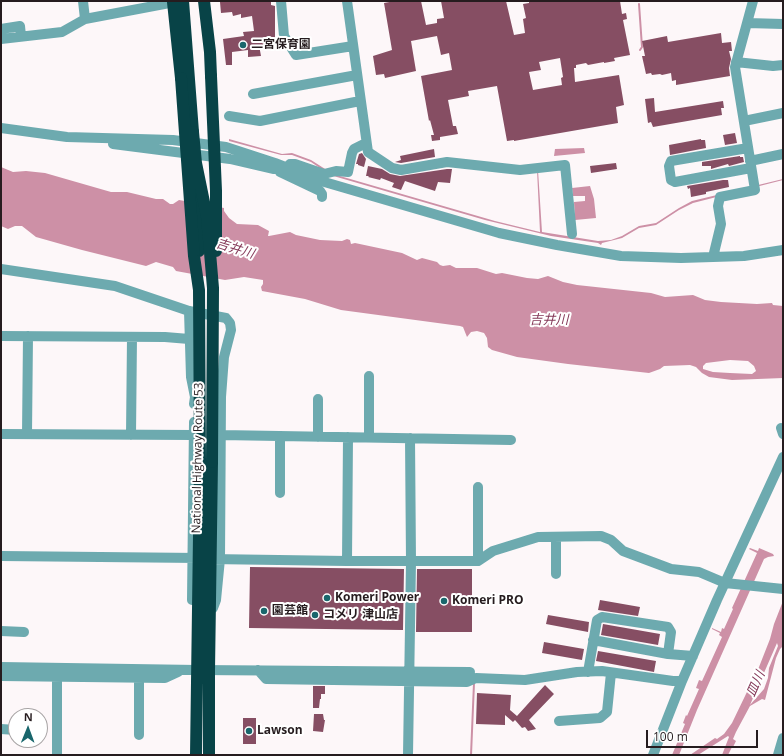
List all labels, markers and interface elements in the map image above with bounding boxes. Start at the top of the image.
place label: 二宮保育園 [251,38,311,52]
marker: 二宮保育園 [238,40,248,50]
water label: 吉井川 [214,236,256,262]
water label: 吉井川 [530,312,568,328]
street label: National Highway Route 53 [189,382,207,534]
place label: Komeri Power [335,591,419,605]
marker: Komeri Power [322,593,332,603]
place label: Komeri PRO [452,594,524,608]
marker: Komeri PRO [439,596,449,606]
place label: 園芸館 [272,604,308,618]
marker: 園芸館 [259,606,269,616]
place label: コメリ 津山店 [323,608,398,622]
marker: コメリ 津山店 [310,610,320,620]
water label: 皿川 [744,669,768,699]
north arrow [8,708,48,748]
text: N [24,709,33,724]
scale bar [648,722,760,748]
place label: Lawson [257,724,303,738]
marker: Lawson [244,726,254,736]
text: 100 m [653,728,688,745]

